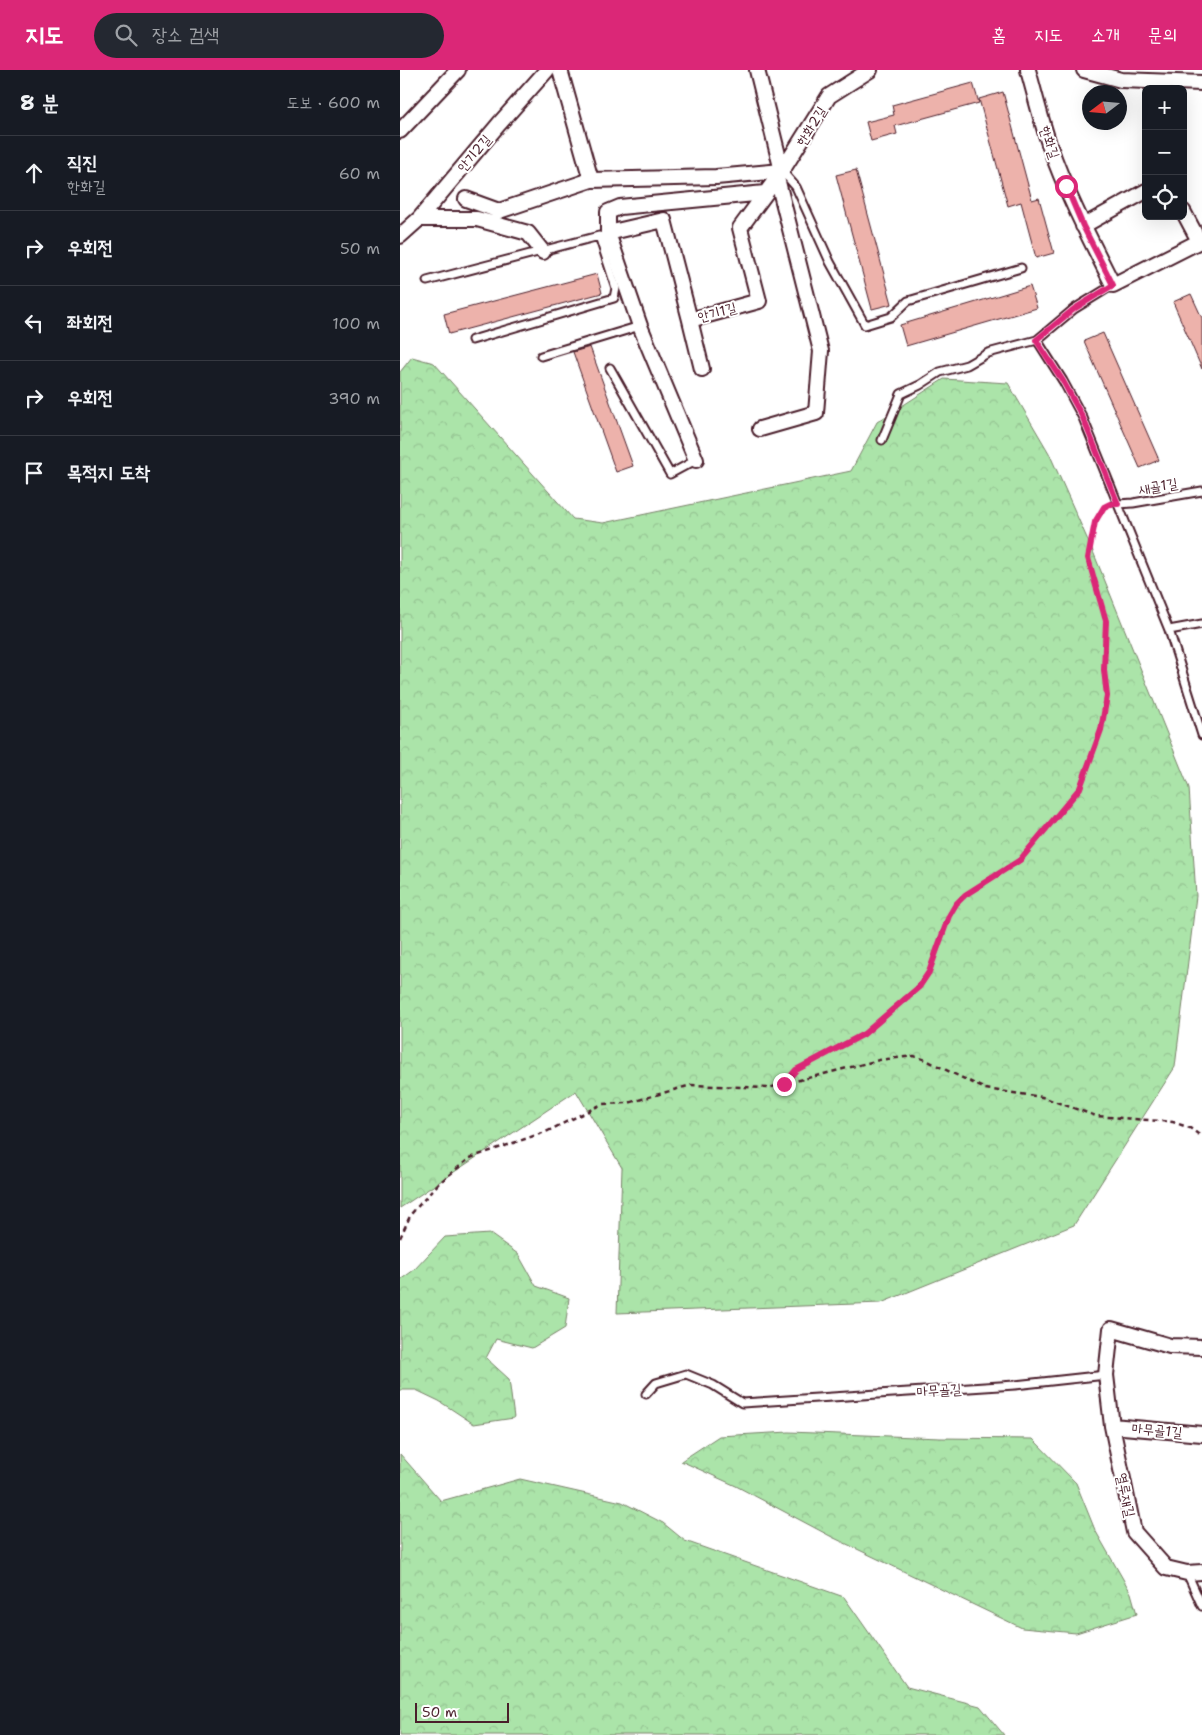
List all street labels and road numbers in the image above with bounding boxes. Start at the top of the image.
street label: 한화2길 [792,102,831,149]
street label: 한화길 [1036,123,1064,162]
street label: 안기2길 [453,130,495,175]
street label: 안기1길 [696,298,739,326]
street label: 새골1길 [1137,474,1180,498]
street label: 마무골길 [916,1379,963,1401]
street label: 마무골1길 [1131,1419,1184,1441]
street label: 열루재길 [1113,1471,1140,1520]

